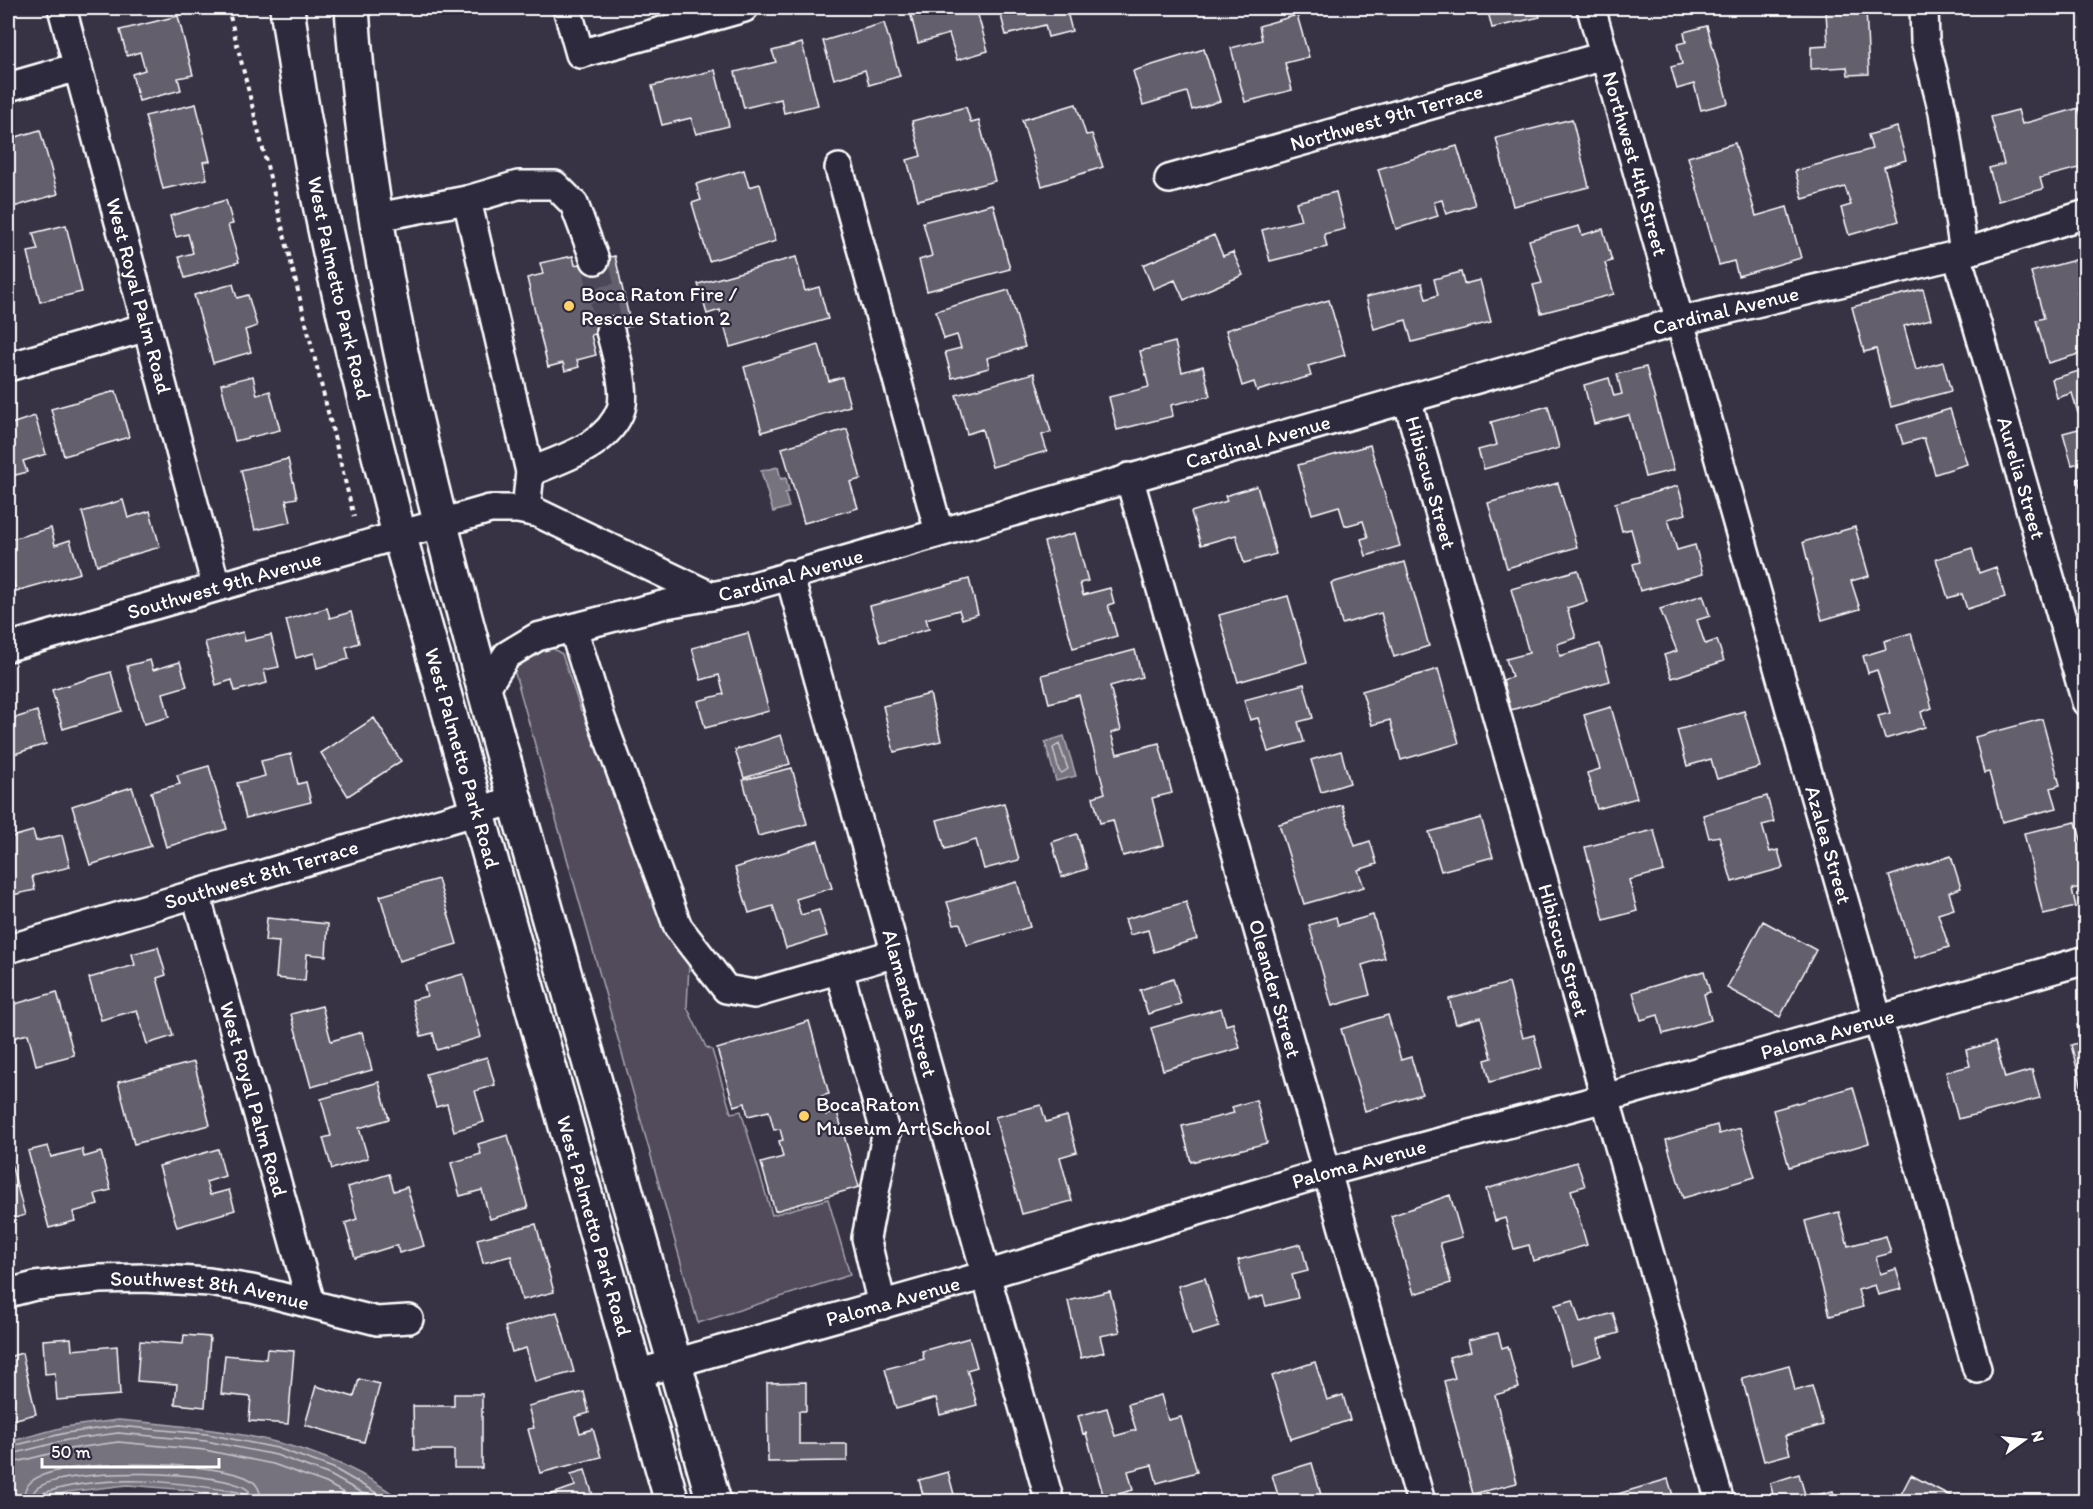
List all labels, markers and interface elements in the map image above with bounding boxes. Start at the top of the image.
street label: Northwest 4th Street [1598,69,1674,259]
street label: Northwest 9th Terrace [1287,78,1486,156]
street label: West Palmetto Park Road [303,174,377,403]
street label: West Royal Palm Road [101,195,177,397]
street label: Cardinal Avenue [1650,280,1801,340]
place label: Boca Raton Fire / Rescue Station 2 [581,281,738,330]
marker: Boca Raton Fire / Rescue Station 2 [562,299,576,313]
street label: Cardinal Avenue [1182,409,1333,474]
street label: Hibiscus Street [1400,413,1462,552]
street label: Aurelia Street [1992,414,2051,542]
street label: Cardinal Avenue [716,542,866,606]
street label: Southwest 9th Avenue [124,545,324,624]
street label: West Palmetto Park Road [420,645,506,872]
street label: Azalea Street [1800,783,1858,907]
street label: Southwest 8th Terrace [161,834,361,914]
street label: Hibiscus Street [1533,881,1595,1020]
street label: Oleander Street [1244,916,1307,1061]
street label: Alamanda Street [878,926,943,1080]
street label: West Royal Palm Road [215,998,294,1200]
street label: Paloma Avenue [1757,1003,1897,1065]
place label: Boca Raton Museum Art School [816,1091,991,1140]
marker: Boca Raton Museum Art School [797,1109,811,1123]
street label: West Palmetto Park Road [552,1113,638,1339]
street label: Paloma Avenue [1289,1133,1429,1194]
street label: Southwest 8th Avenue [110,1265,312,1315]
street label: Paloma Avenue [823,1270,963,1332]
north arrow [1994,1410,2054,1470]
text: N [2027,1429,2049,1444]
scale bar [42,1431,219,1469]
text: 50 m [51,1441,91,1463]

